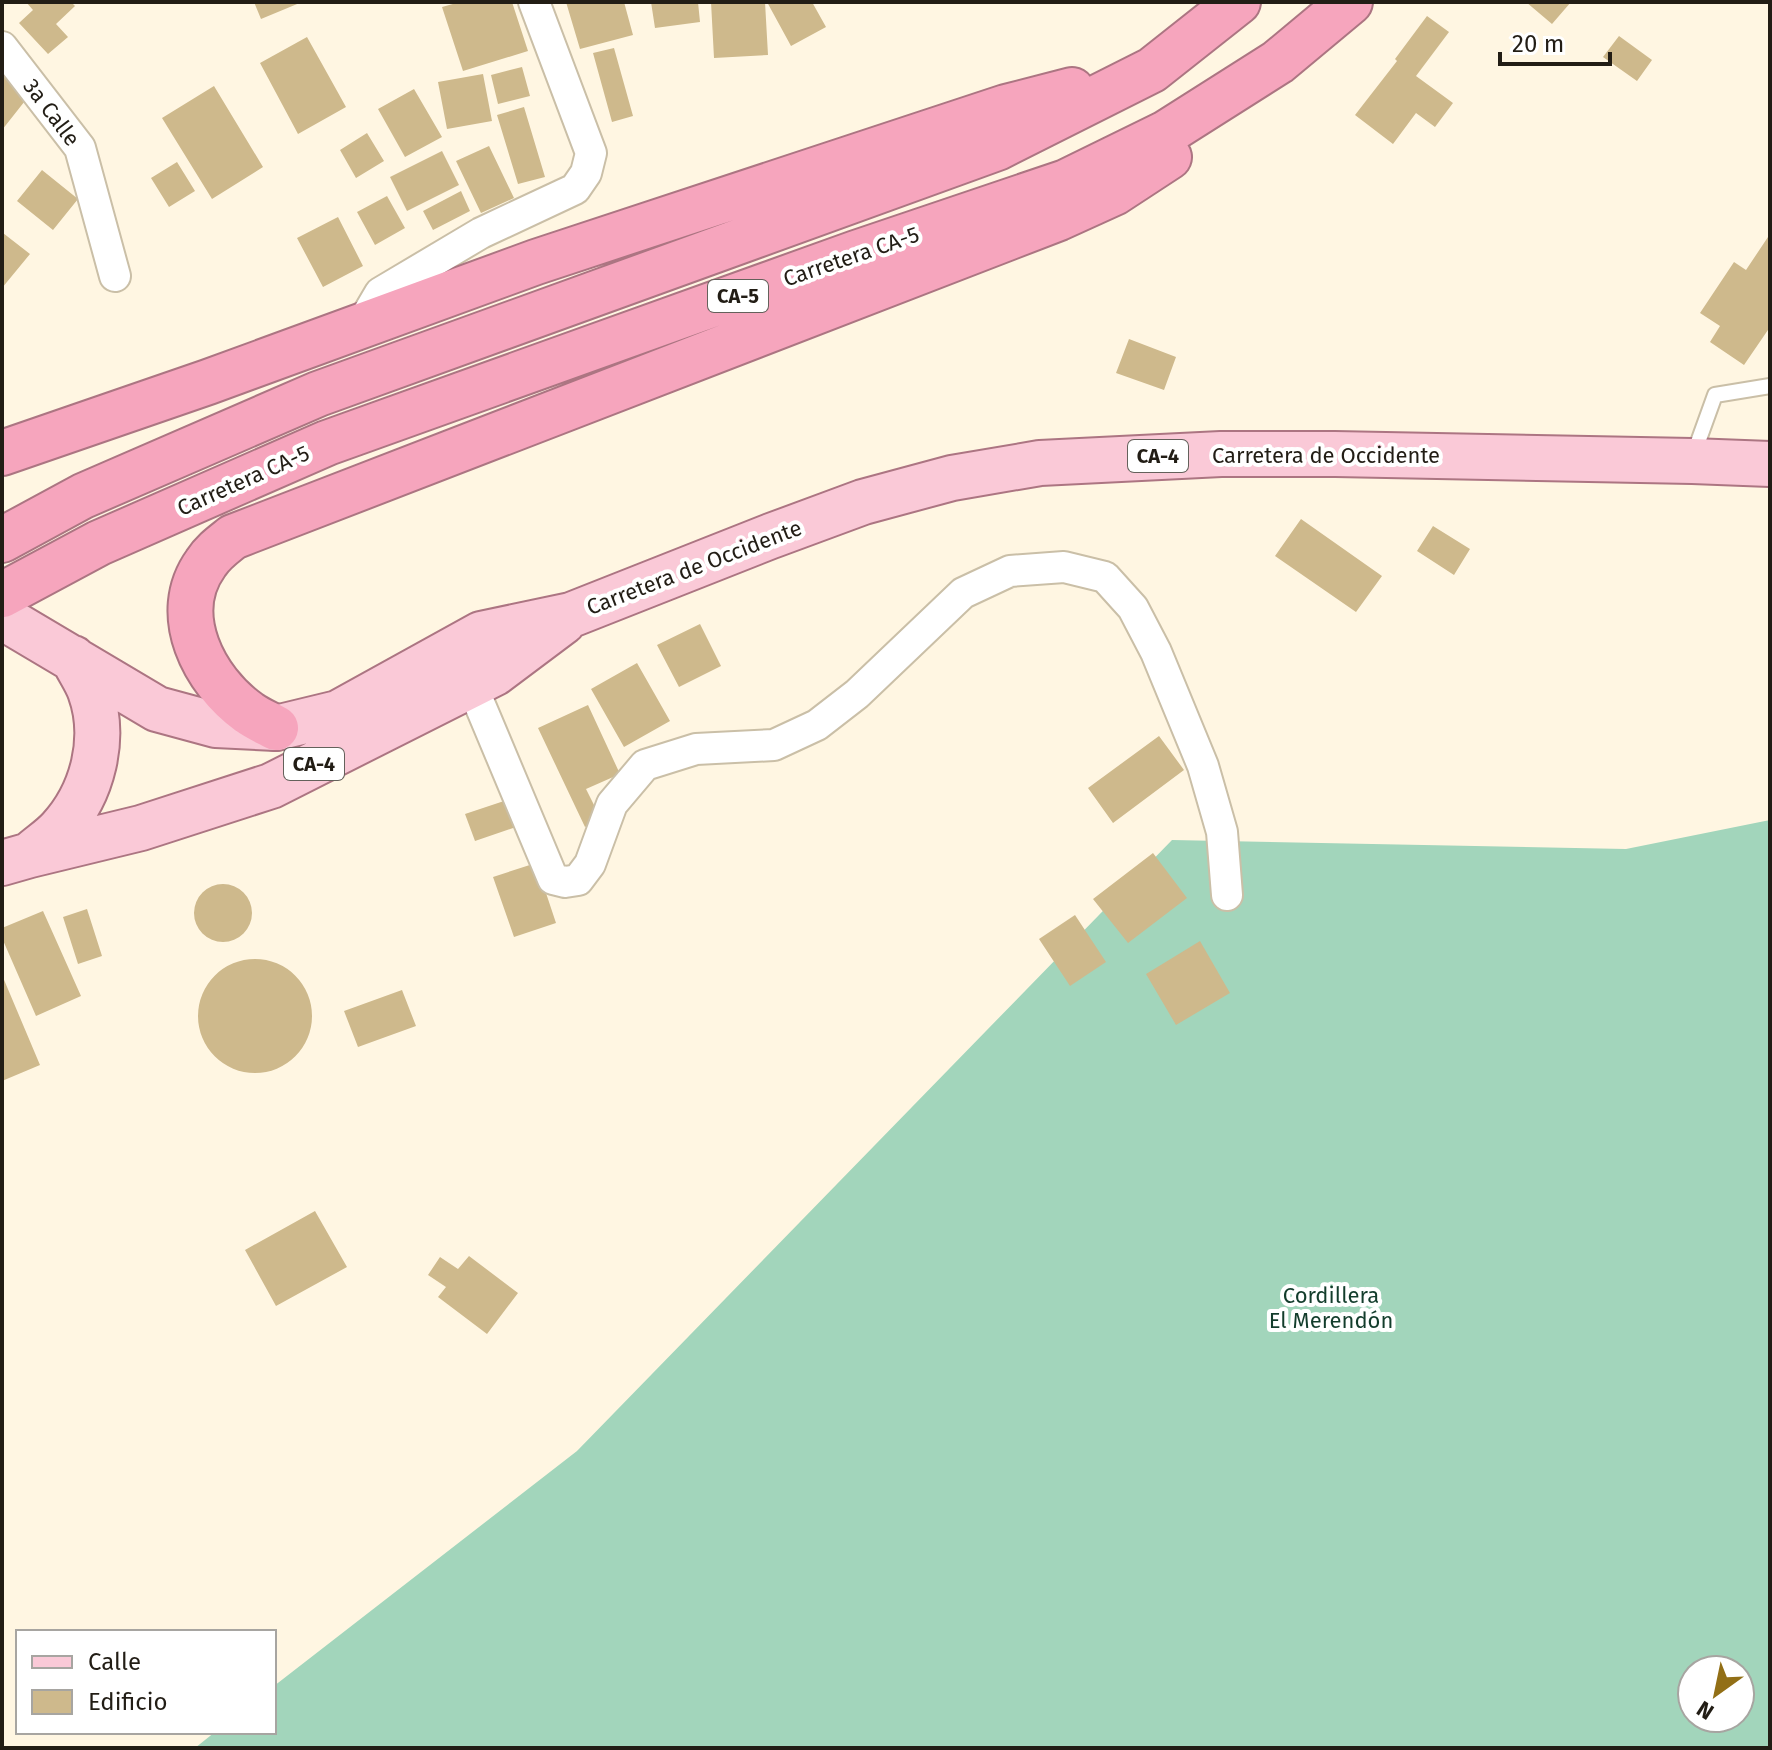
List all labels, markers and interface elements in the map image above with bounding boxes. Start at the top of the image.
scale bar [1500,16,1610,66]
text: 20 m [1512,30,1564,58]
street label: 3a Calle [18,73,86,151]
street label: Carretera CA-5 [780,221,923,292]
road number: CA-5 [708,280,768,312]
street label: Carretera CA-5 [173,439,314,522]
road number: CA-4 [1128,440,1188,472]
street label: Carretera de Occidente [1212,442,1440,469]
street label: Carretera de Occidente [583,514,806,621]
road number: CA-4 [284,748,344,780]
park label: Cordillera El Merendón [1269,1282,1393,1334]
legend [16,1630,276,1734]
text: Calle [88,1648,141,1676]
north arrow [1676,1654,1756,1734]
text: Edificio [88,1688,168,1716]
text: N [1692,1695,1719,1726]

